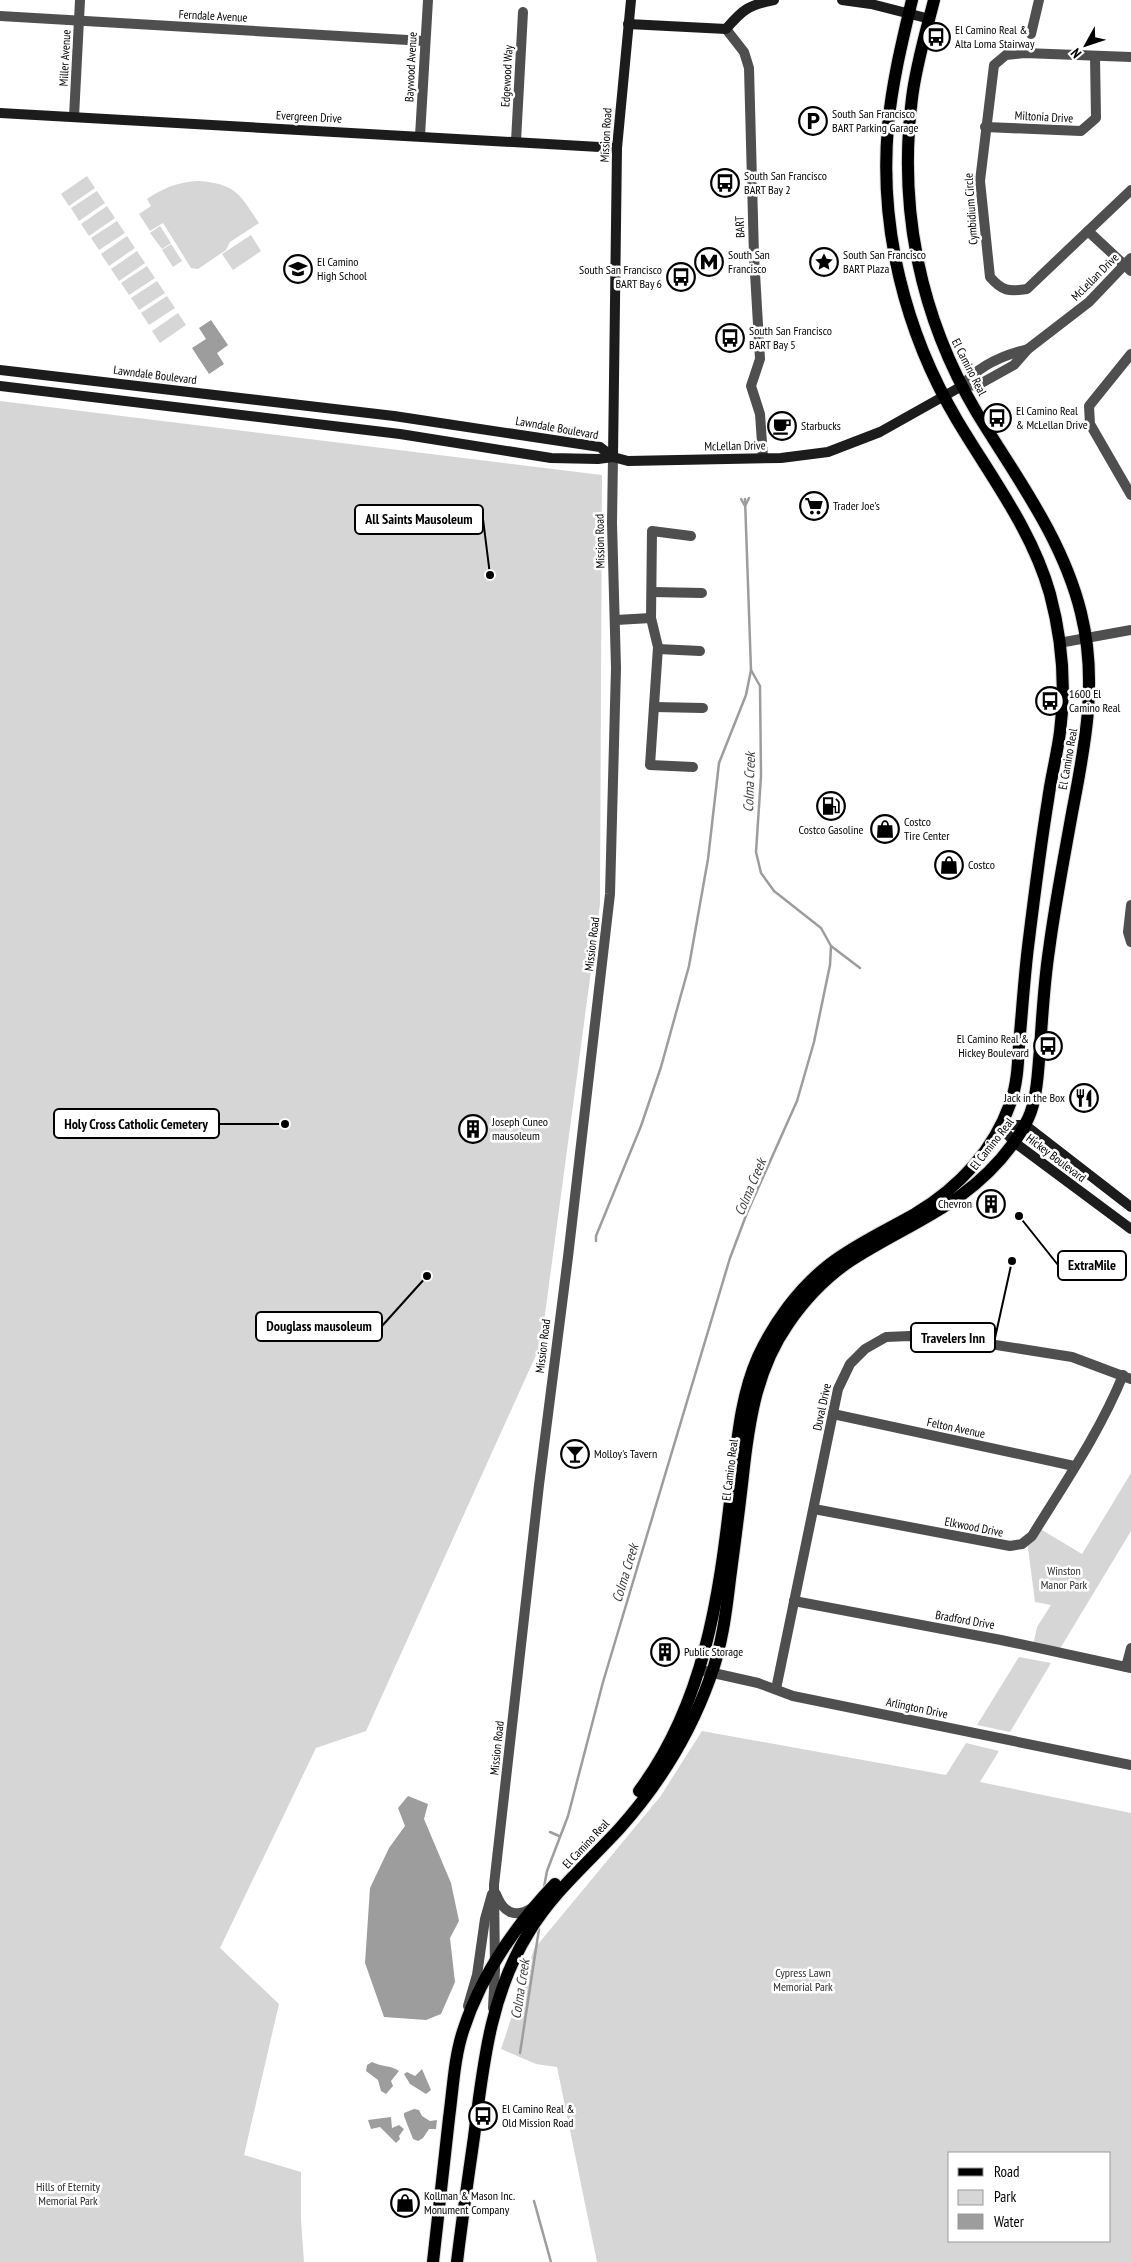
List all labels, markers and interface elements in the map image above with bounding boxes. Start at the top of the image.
street label: Ferndale Avenue [178,6,248,25]
north arrow [1061,20,1111,70]
bus stop icon: El Camino Real & Alta Loma Stairway [921,22,951,52]
place label: El Camino Real & Alta Loma Stairway [955,22,1035,51]
street label: Miller Avenue [56,29,73,87]
street label: Baywood Avenue [401,32,420,102]
street label: Edgewood Way [497,44,516,107]
text: N [1067,45,1085,62]
parking icon: South San Francisco BART Parking Garage [798,106,828,136]
place label: South San Francisco BART Parking Garage [832,106,918,135]
street label: Evergreen Drive [276,107,342,126]
street label: Mission Road [597,107,614,163]
street label: Miltonia Drive [1014,107,1074,126]
bus stop icon: South San Francisco BART Bay 2 [710,168,740,198]
place label: South San Francisco BART Bay 2 [744,168,827,197]
street label: Cymbidium Circle [961,173,980,245]
street label: BART [732,215,747,238]
metro station icon: South San Francisco [694,247,724,277]
place label: South San Francisco [728,247,770,276]
place icon: South San Francisco BART Plaza [809,247,839,277]
place label: South San Francisco BART Plaza [843,247,926,276]
street label: McLellan Drive [1068,250,1122,304]
school or university icon: El Camino High School [283,254,313,284]
place label: El Camino High School [317,254,367,283]
place label: South San Francisco BART Bay 6 [579,262,662,291]
bus stop icon: South San Francisco BART Bay 6 [666,262,696,292]
bus stop icon: South San Francisco BART Bay 5 [715,323,745,353]
place label: South San Francisco BART Bay 5 [749,323,832,352]
street label: El Camino Real [949,336,990,398]
street label: Lawndale Boulevard [113,362,198,387]
bus stop icon: El Camino Real & McLellan Drive [982,403,1012,433]
place label: El Camino Real & McLellan Drive [1016,403,1088,432]
cafe icon: Starbucks [767,411,797,441]
street label: Lawndale Boulevard [515,413,600,442]
place label: Starbucks [801,418,841,433]
street label: McLellan Drive [704,437,766,454]
supermarket icon: Trader Joe's [799,491,829,521]
place label: Trader Joe's [833,498,880,513]
callout: All Saints Mausoleum [355,505,483,534]
text: All Saints Mausoleum [364,510,473,528]
street label: Mission Road [592,514,607,568]
bus stop icon: 1600 El Camino Real [1035,686,1065,716]
place label: 1600 El Camino Real [1069,686,1121,715]
street label: El Camino Real [1055,727,1080,791]
water label: Colma Creek [739,750,759,812]
fuel station icon: Costco Gasoline [816,791,846,821]
shop icon: Costco Tire Center [870,814,900,844]
place label: Costco Tire Center [904,814,950,843]
place label: Costco Gasoline [799,822,864,837]
shop icon: Costco [934,850,964,880]
place label: Costco [968,857,995,872]
street label: Mission Road [581,916,602,972]
place label: El Camino Real & Hickey Boulevard [957,1031,1029,1060]
bus stop icon: El Camino Real & Hickey Boulevard [1033,1031,1063,1061]
restaurant icon: Jack in the Box [1069,1083,1099,1113]
place label: Jack in the Box [1003,1090,1065,1105]
callout: Holy Cross Catholic Cemetery [54,1109,219,1138]
building icon: Joseph Cuneo mausoleum [458,1114,488,1144]
place label: Joseph Cuneo mausoleum [491,1114,548,1143]
text: Holy Cross Catholic Cemetery [64,1115,208,1133]
street label: El Camino Real [967,1115,1017,1173]
street label: Hickey Boulevard [1023,1130,1089,1185]
water label: Colma Creek [730,1154,771,1218]
building icon: Chevron [976,1189,1006,1219]
place label: Chevron [938,1196,972,1211]
callout: ExtraMile [1058,1251,1126,1280]
text: ExtraMile [1068,1256,1116,1274]
callout: Douglass mausoleum [256,1312,382,1341]
text: Douglass mausoleum [266,1317,372,1335]
street label: Mission Road [532,1318,553,1374]
callout: Travelers Inn [911,1323,995,1352]
text: Travelers Inn [921,1329,985,1347]
street label: Duval Drive [809,1382,834,1432]
street label: Felton Avenue [926,1414,987,1441]
street label: El Camino Real [718,1438,741,1502]
bar icon: Molloy's Tavern [560,1439,590,1469]
place label: Molloy's Tavern [594,1446,657,1461]
street label: Elkwood Drive [943,1513,1005,1540]
water label: Colma Creek [608,1540,643,1604]
park label: Winston Manor Park [1041,1563,1088,1592]
street label: Bradford Drive [934,1607,996,1632]
building icon: Public Storage [650,1637,680,1667]
place label: Public Storage [684,1644,743,1659]
street label: Arlington Drive [885,1694,949,1721]
street label: Mission Road [486,1720,507,1776]
street label: El Camino Real [559,1816,612,1871]
water label: Colma Creek [506,1956,534,2020]
park label: Cypress Lawn Memorial Park [773,1965,833,1994]
bus stop icon: El Camino Real & Old Mission Road [468,2101,498,2131]
place label: El Camino Real & Old Mission Road [502,2101,574,2130]
legend [948,2152,1111,2242]
text: Road [994,2162,1020,2181]
park label: Hills of Eternity Memorial Park [36,2179,101,2208]
text: Park [994,2187,1016,2206]
shop icon: Kollman & Mason Inc. Monument Company [390,2188,420,2218]
place label: Kollman & Mason Inc. Monument Company [424,2188,515,2217]
text: Water [994,2212,1025,2231]

